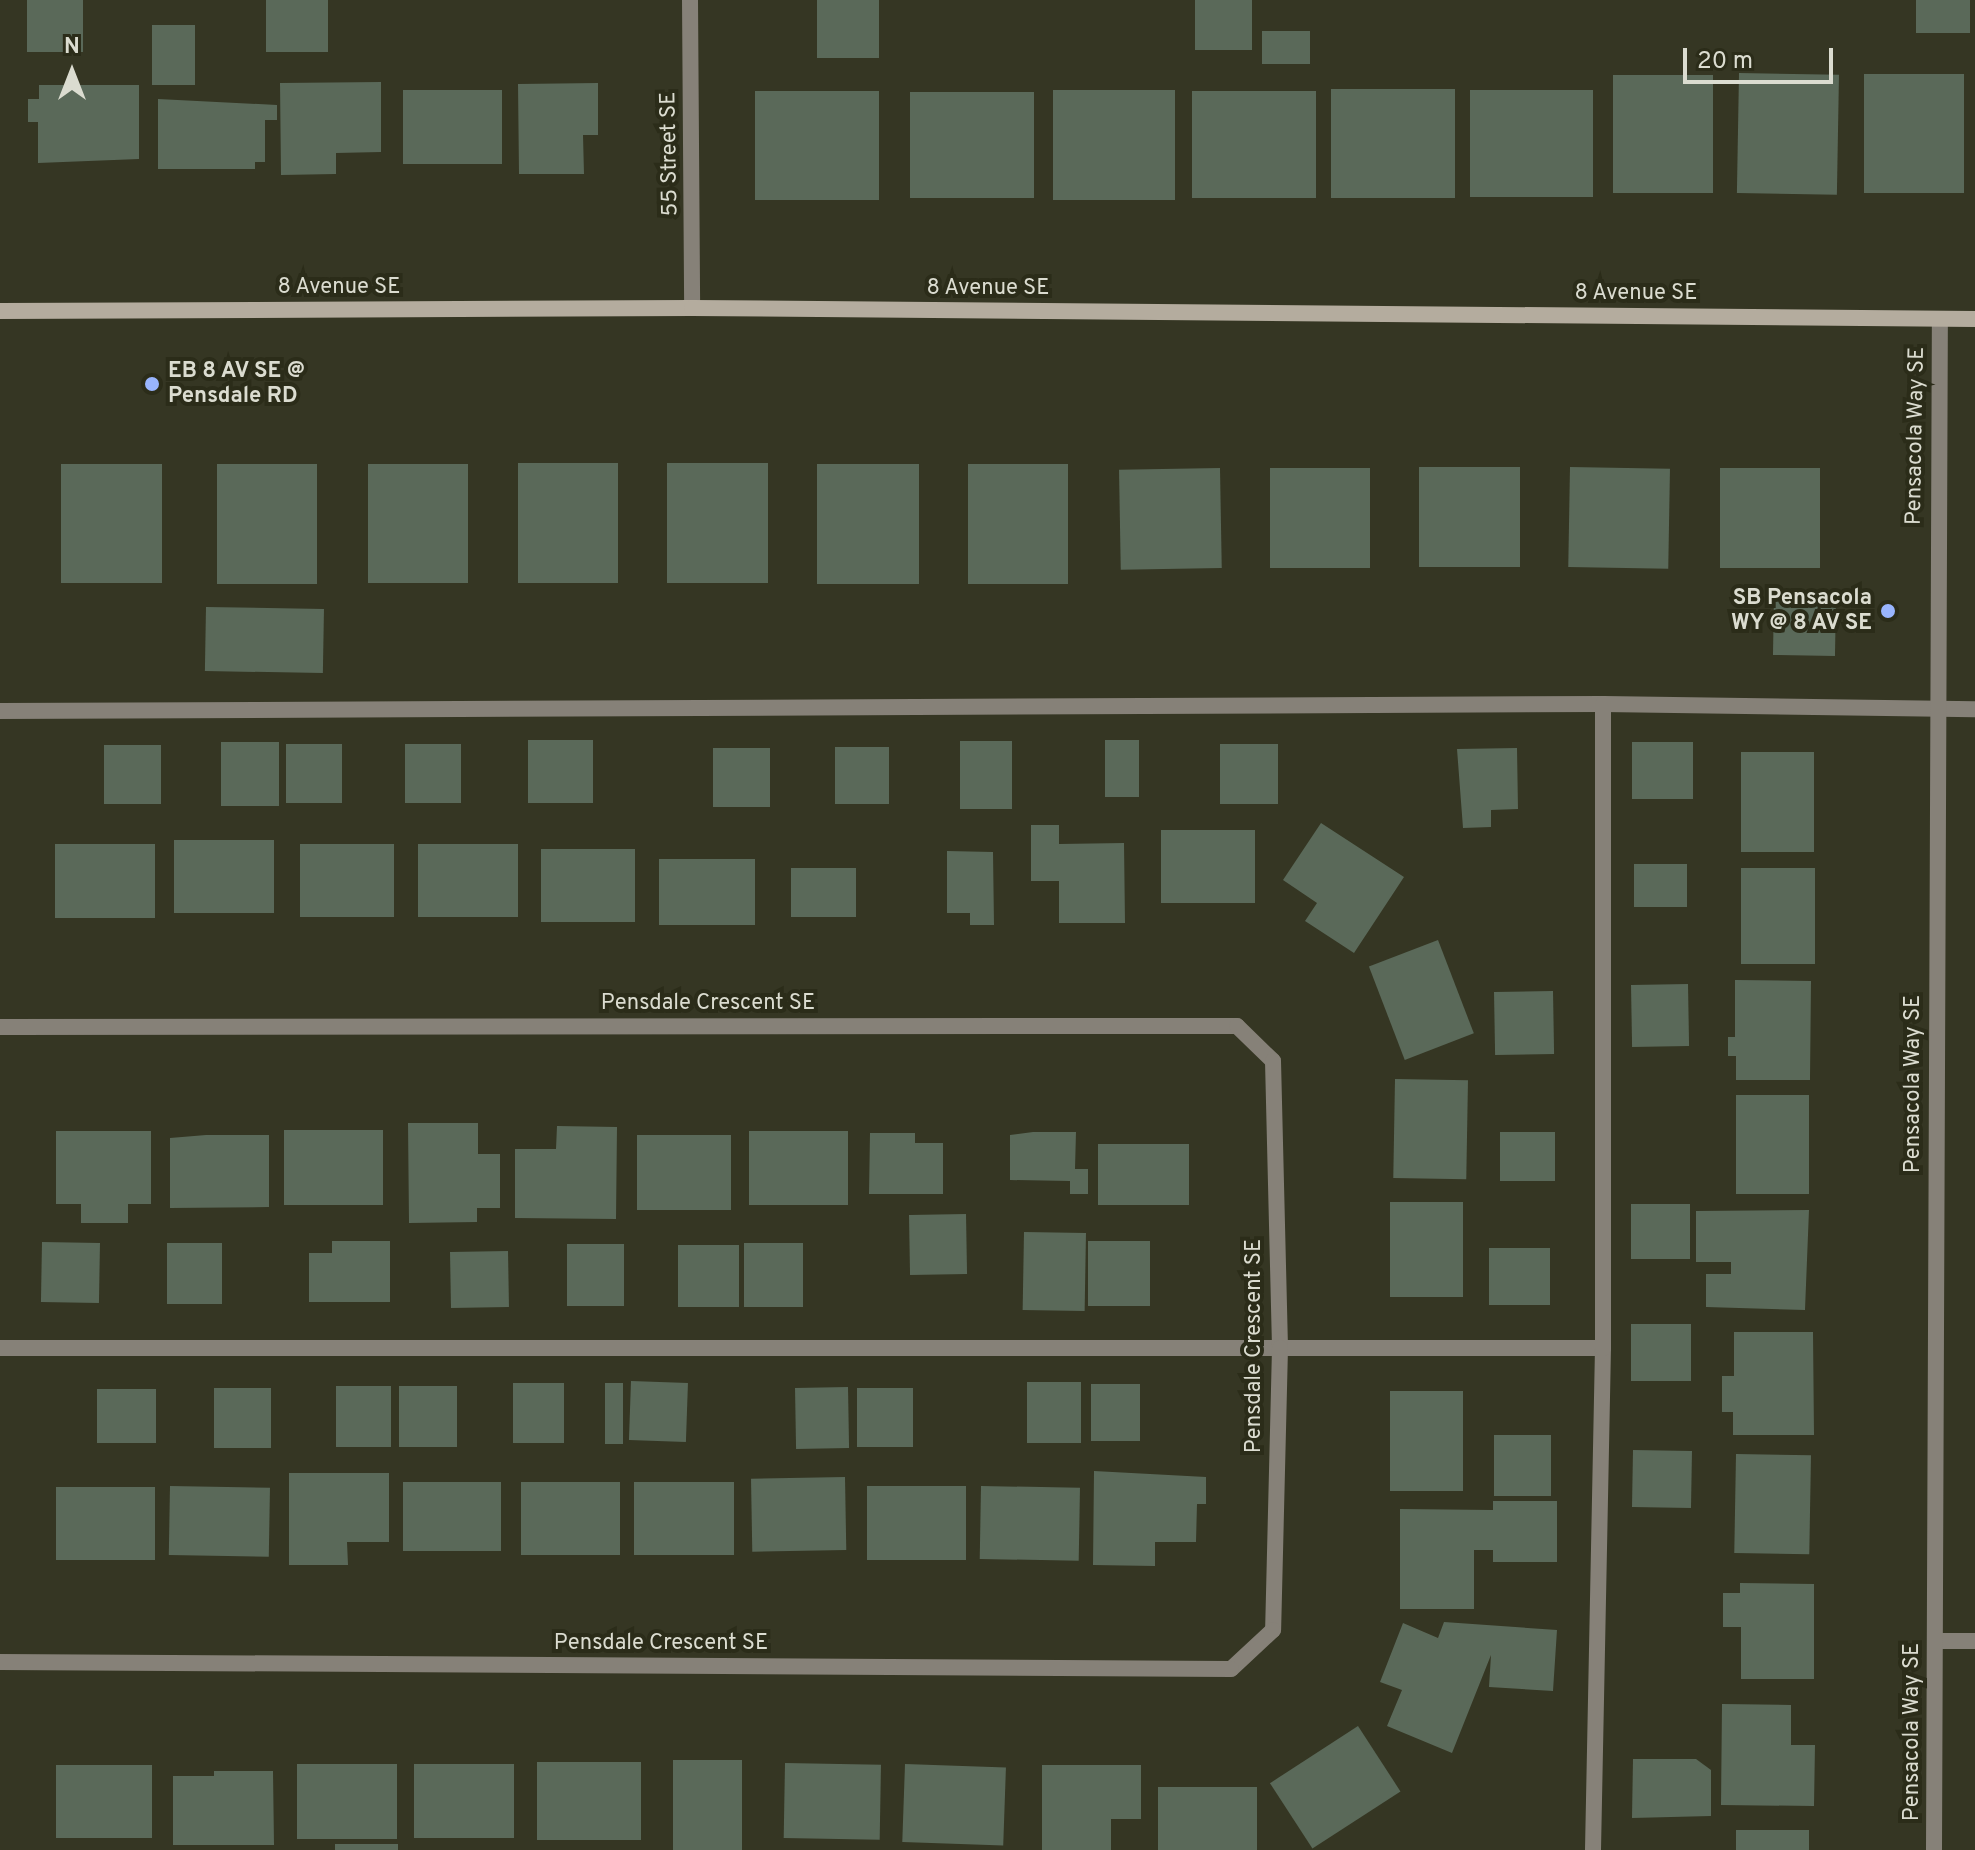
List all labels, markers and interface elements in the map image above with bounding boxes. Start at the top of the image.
north arrow [32,32,112,112]
scale bar [1687,32,1837,82]
text: N [64,34,80,61]
text: 20 m [1697,47,1753,77]
street label: 55 Street SE [656,91,684,217]
street label: 8 Avenue SE [277,275,401,301]
street label: 8 Avenue SE [926,276,1050,302]
street label: 8 Avenue SE [1574,281,1698,307]
street label: Pensacola Way SE [1901,346,1931,526]
place label: EB 8 AV SE @ Pensdale RD [168,358,307,410]
marker: EB 8 AV SE @ Pensdale RD [143,375,161,393]
place label: SB Pensacola WY @ 8 AV SE [1728,585,1872,636]
marker: SB Pensacola WY @ 8 AV SE [1879,602,1897,620]
street label: Pensdale Crescent SE [601,991,815,1017]
street label: Pensacola Way SE [1901,995,1927,1173]
street label: Pensdale Crescent SE [1242,1239,1268,1453]
street label: Pensdale Crescent SE [554,1631,768,1657]
street label: Pensacola Way SE [1900,1643,1926,1821]

